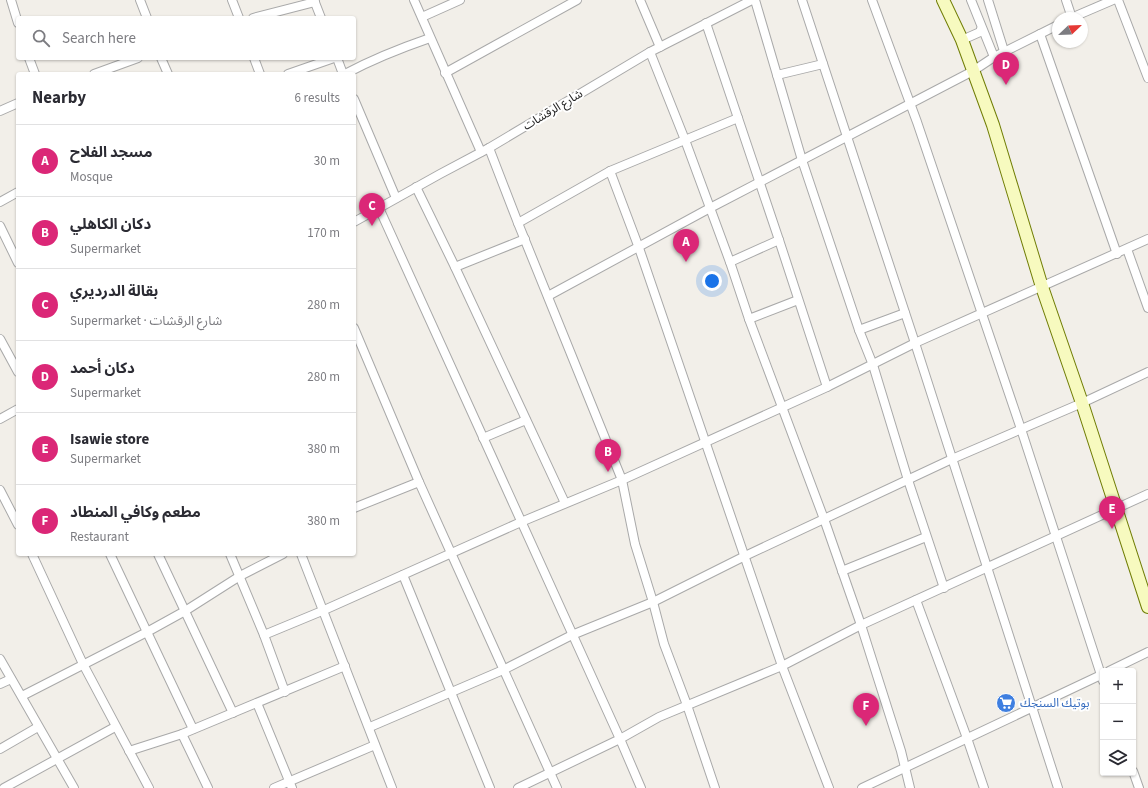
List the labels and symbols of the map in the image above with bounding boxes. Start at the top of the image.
north arrow [1052,12,1088,48]
pin: D [993,52,1019,85]
street label: شارع الرقشات [520,85,586,135]
pin: C [359,193,385,226]
pin: A [673,229,699,262]
your location [702,271,722,291]
pin: B [595,439,621,472]
pin: E [1099,496,1125,529]
supermarket icon: بوتيك السنجك [995,692,1017,714]
pin: F [853,693,879,726]
place label: بوتيك السنجك [1020,695,1089,712]

